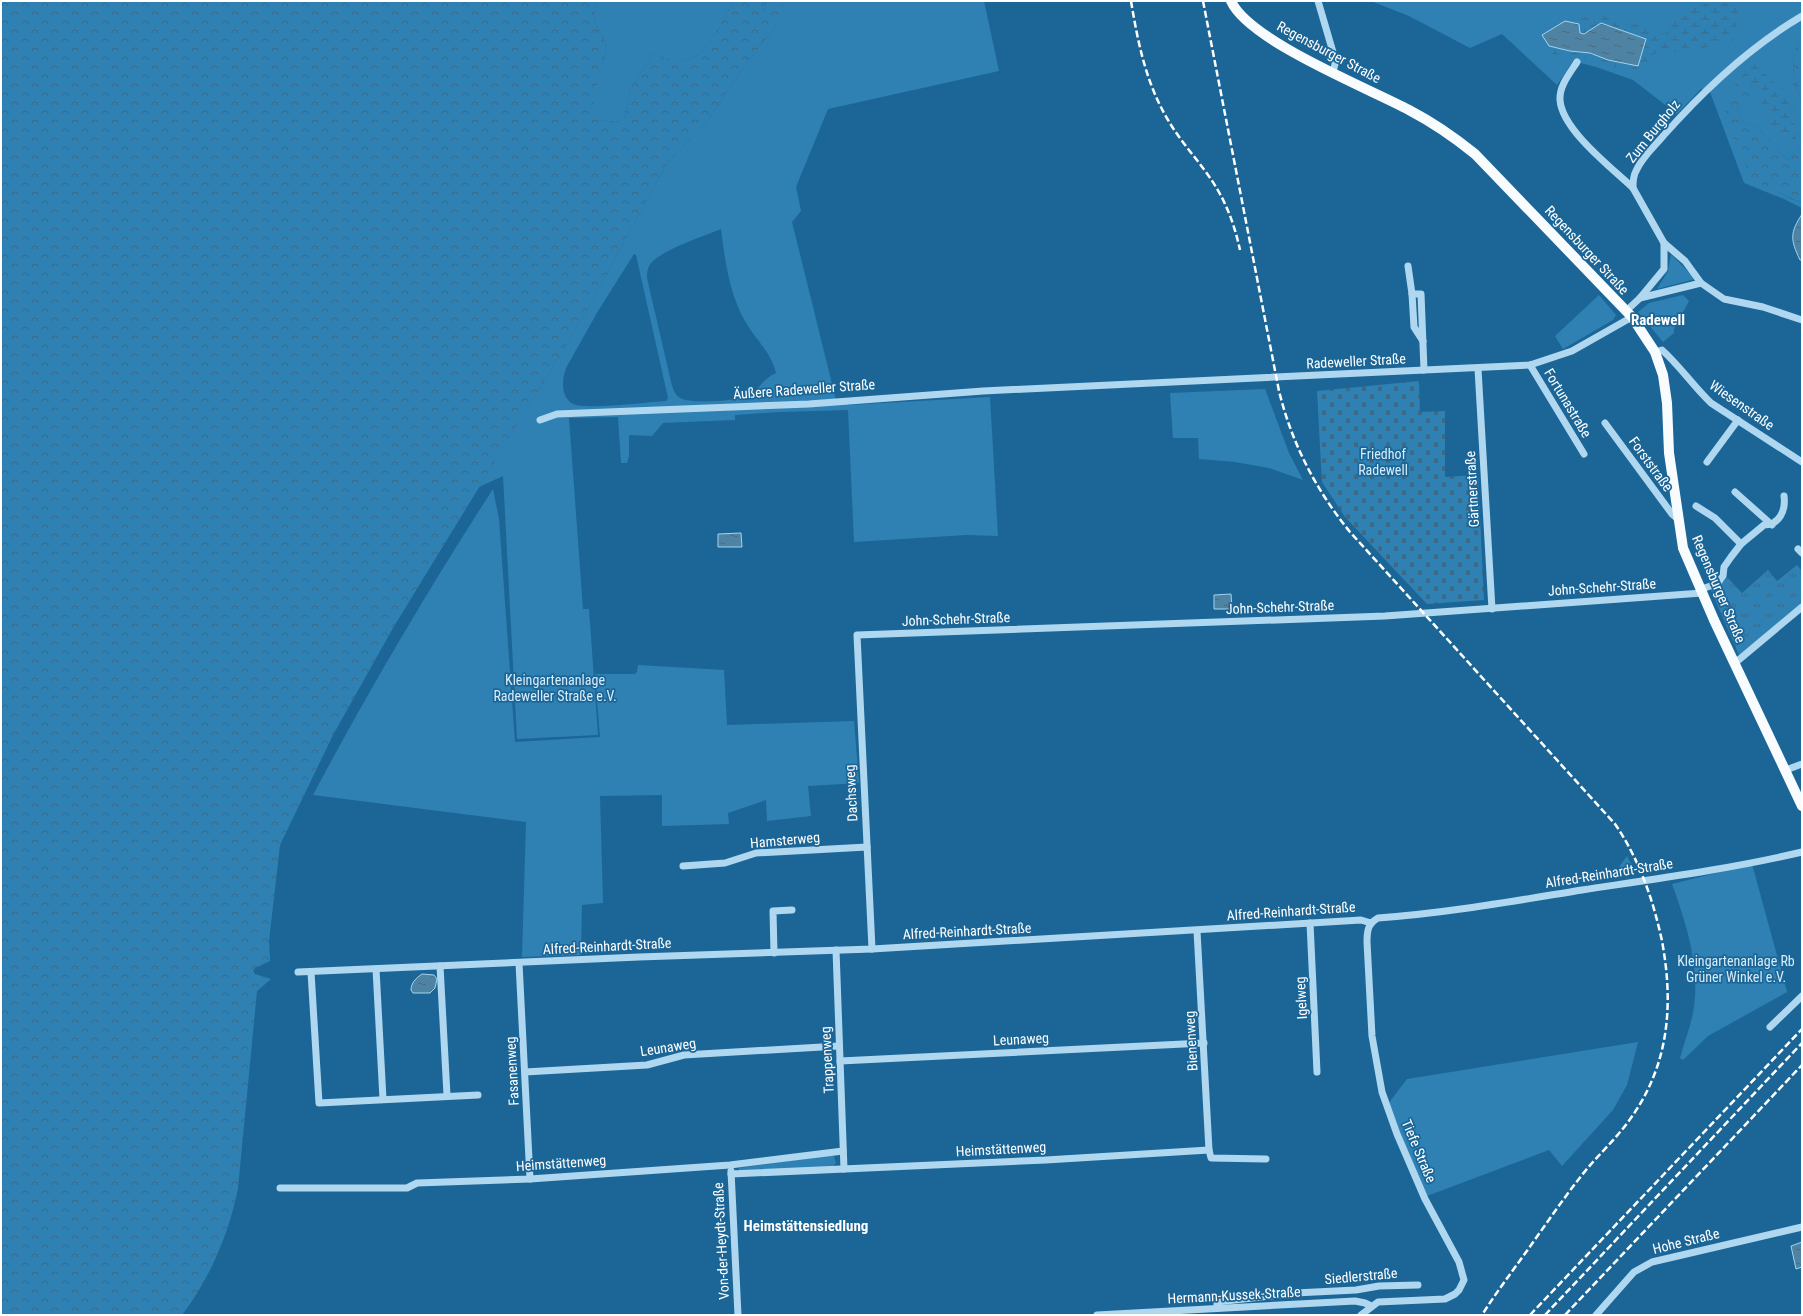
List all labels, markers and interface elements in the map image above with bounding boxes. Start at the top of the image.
street label: Regensburger Straße [1274,18,1384,86]
street label: Zum Burgholz [1623,96,1683,166]
street label: Regensburger Straße [1542,202,1632,298]
district label: Radewell [1631,311,1685,329]
street label: Radeweller Straße [1306,350,1407,372]
street label: Fortunastraße [1541,366,1595,441]
street label: Äußere Radeweller Straße [732,376,876,402]
street label: Wiesenstraße [1707,377,1778,433]
street label: Forststraße [1626,434,1676,495]
park label: Friedhof Radewell [1358,446,1408,478]
street label: Gärtnerstraße [1462,450,1482,528]
street label: Regensburger Straße [1689,533,1749,646]
street label: John-Schehr-Straße [1547,575,1657,599]
street label: John-Schehr-Straße [1226,597,1335,617]
street label: John-Schehr-Straße [902,609,1011,629]
park label: Kleingartenanlage Radeweller Straße e.V. [493,672,617,704]
street label: Dachsweg [842,764,860,822]
street label: Hamsterweg [749,829,821,851]
street label: Alfred-Reinhardt-Straße [1544,855,1674,891]
street label: Alfred-Reinhardt-Straße [1226,898,1356,923]
street label: Alfred-Reinhardt-Straße [902,920,1032,942]
street label: Alfred-Reinhardt-Straße [542,935,672,957]
park label: Kleingartenanlage Rb Grüner Winkel e.V. [1677,953,1795,985]
street label: Igelweg [1292,976,1310,1020]
street label: Bienenweg [1181,1011,1201,1071]
street label: Trappenweg [817,1026,837,1094]
street label: Leunaweg [993,1030,1049,1048]
street label: Leunaweg [639,1035,697,1059]
street label: Fasanenweg [502,1036,522,1106]
street label: Tiefe Straße [1399,1117,1440,1185]
street label: Heimstättenweg [955,1139,1047,1159]
street label: Heimstättenweg [515,1152,607,1174]
street label: Von-der-Heydt-Straße [710,1181,732,1300]
district label: Heimstättensiedlung [744,1217,868,1235]
street label: Hohe Straße [1651,1225,1721,1257]
street label: Siedlerstraße [1324,1265,1399,1287]
street label: Hermann-Kussek-Straße [1167,1284,1301,1306]

